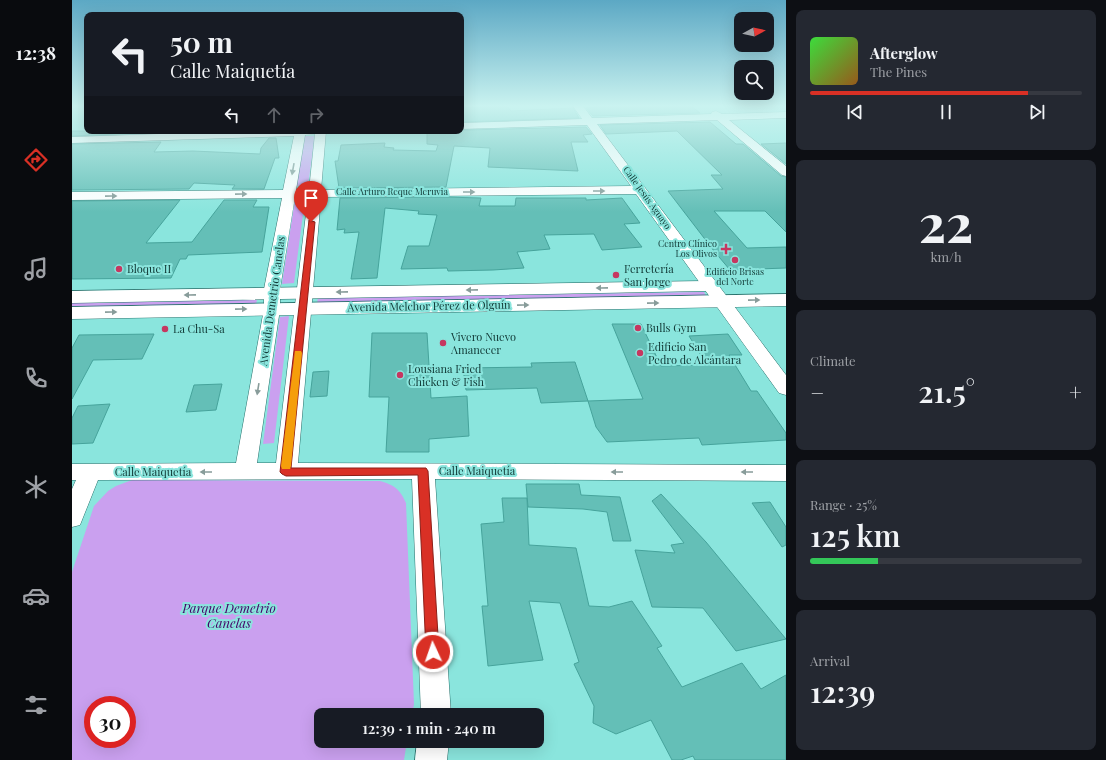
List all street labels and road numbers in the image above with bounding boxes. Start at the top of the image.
street label: Calle Jesús Aguayo [621,164,675,231]
street label: Calle Arturo Reque Meruvia [336,185,448,197]
street label: Avenida Demetrio Canelas [255,235,288,368]
street label: Avenida Melchor Pérez de Olguín [346,297,511,314]
street label: Calle Maiquetía [439,463,516,478]
street label: Calle Maiquetía [115,464,192,479]

